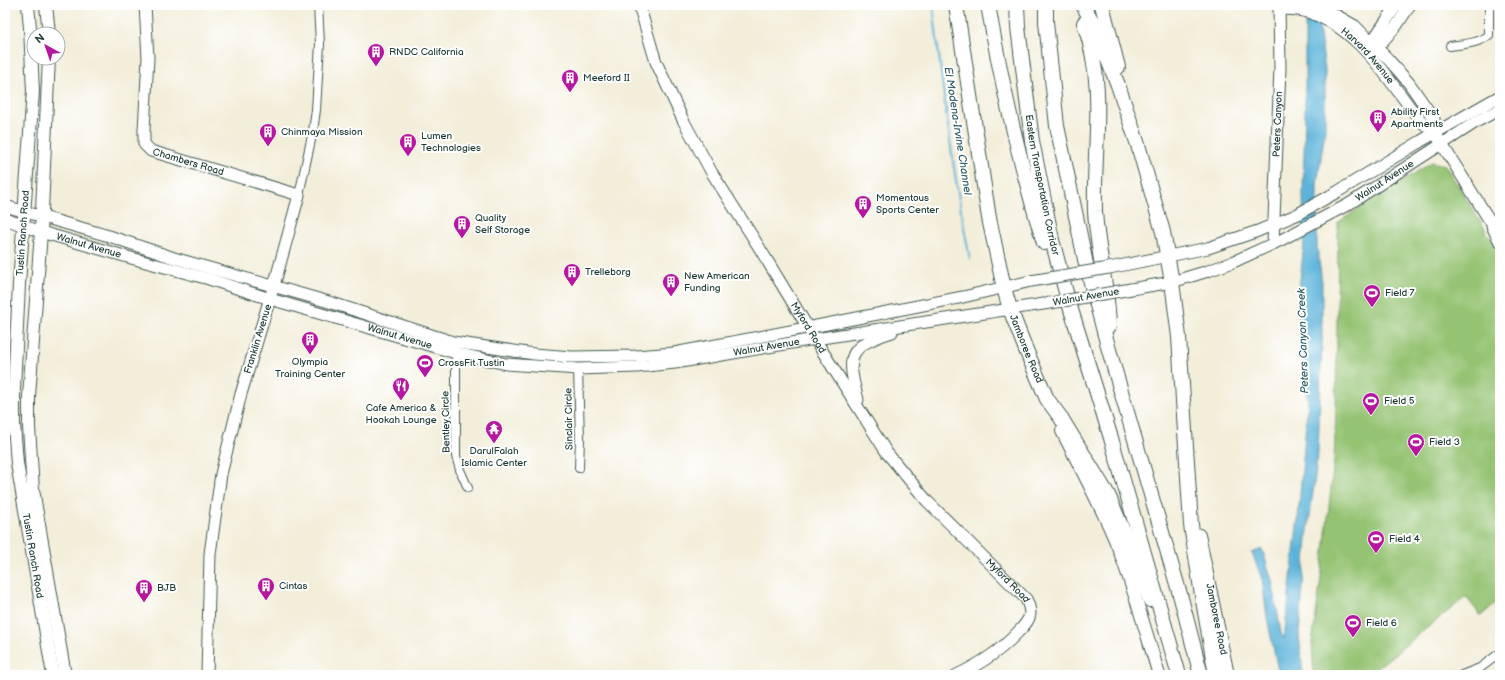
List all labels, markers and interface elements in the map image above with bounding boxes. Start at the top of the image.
street label: Harvard Avenue [1338,25,1396,86]
north arrow [26,26,66,66]
text: N [33,31,47,46]
building icon: RNDC California [366,42,386,67]
place label: RNDC California [389,46,464,58]
water label: El Modena-Irvine Channel [941,66,975,197]
building icon: Meeford II [560,68,580,93]
place label: Meeford II [583,72,630,84]
street label: Peters Canyon [1270,91,1285,157]
place label: Ability First Apartments [1391,106,1443,130]
building icon: Ability First Apartments [1368,108,1388,133]
street label: Eastern Transportation Corridor [1023,114,1062,257]
building icon: Chinmaya Mission [258,122,278,147]
place label: Chinmaya Mission [281,126,363,138]
place label: Lumen Technologies [421,130,481,154]
building icon: Lumen Technologies [398,132,418,157]
street label: Chambers Road [151,146,226,178]
street label: Walnut Avenue [1353,158,1416,204]
street label: Tustin Ranch Road [14,190,32,276]
place label: Momentous Sports Center [876,192,939,216]
building icon: Momentous Sports Center [853,194,873,219]
place label: Quality Self Storage [475,212,530,236]
building icon: Quality Self Storage [452,214,472,239]
street label: Walnut Avenue [55,231,123,261]
building icon: Trelleborg [562,262,582,287]
place label: Trelleborg [585,266,631,278]
place label: New American Funding [684,270,750,294]
building icon: New American Funding [661,272,681,297]
sports icon: Field 7 [1362,283,1382,308]
street label: Walnut Avenue [1052,285,1120,309]
water label: Peters Canyon Creek [1295,287,1311,394]
place label: Field 7 [1385,287,1415,299]
street label: Myford Road [788,300,828,356]
street label: Franklin Avenue [242,303,274,375]
street label: Jamboree Road [1007,313,1046,385]
street label: Walnut Avenue [366,322,434,352]
building icon: Olympia Training Center [300,330,320,355]
street label: Walnut Avenue [732,336,801,359]
sports icon: CrossFit Tustin [415,353,435,378]
place label: Olympia Training Center [275,356,345,380]
place label: CrossFit Tustin [438,357,505,369]
restaurant icon: Cafe America & Hookah Lounge [391,376,411,401]
street label: Sinclair Circle [562,388,576,450]
street label: Bentley Circle [439,391,453,453]
sports icon: Field 5 [1361,391,1381,416]
place label: Field 5 [1384,395,1415,407]
place label: Cafe America & Hookah Lounge [365,402,437,426]
temple icon: DarulFalah Islamic Center [484,419,504,444]
sports icon: Field 3 [1406,432,1426,457]
place label: Field 3 [1429,436,1460,448]
place label: DarulFalah Islamic Center [461,445,527,469]
street label: Tustin Ranch Road [20,512,46,599]
sports icon: Field 4 [1366,529,1386,554]
place label: Field 4 [1389,533,1420,545]
street label: Myford Road [983,556,1033,605]
building icon: Cintas [256,576,276,601]
building icon: BJB [134,578,154,603]
place label: Cintas [279,580,308,592]
place label: BJB [157,582,176,594]
street label: Jamboree Road [1203,582,1230,656]
sports icon: Field 6 [1343,613,1363,638]
place label: Field 6 [1366,617,1397,629]

